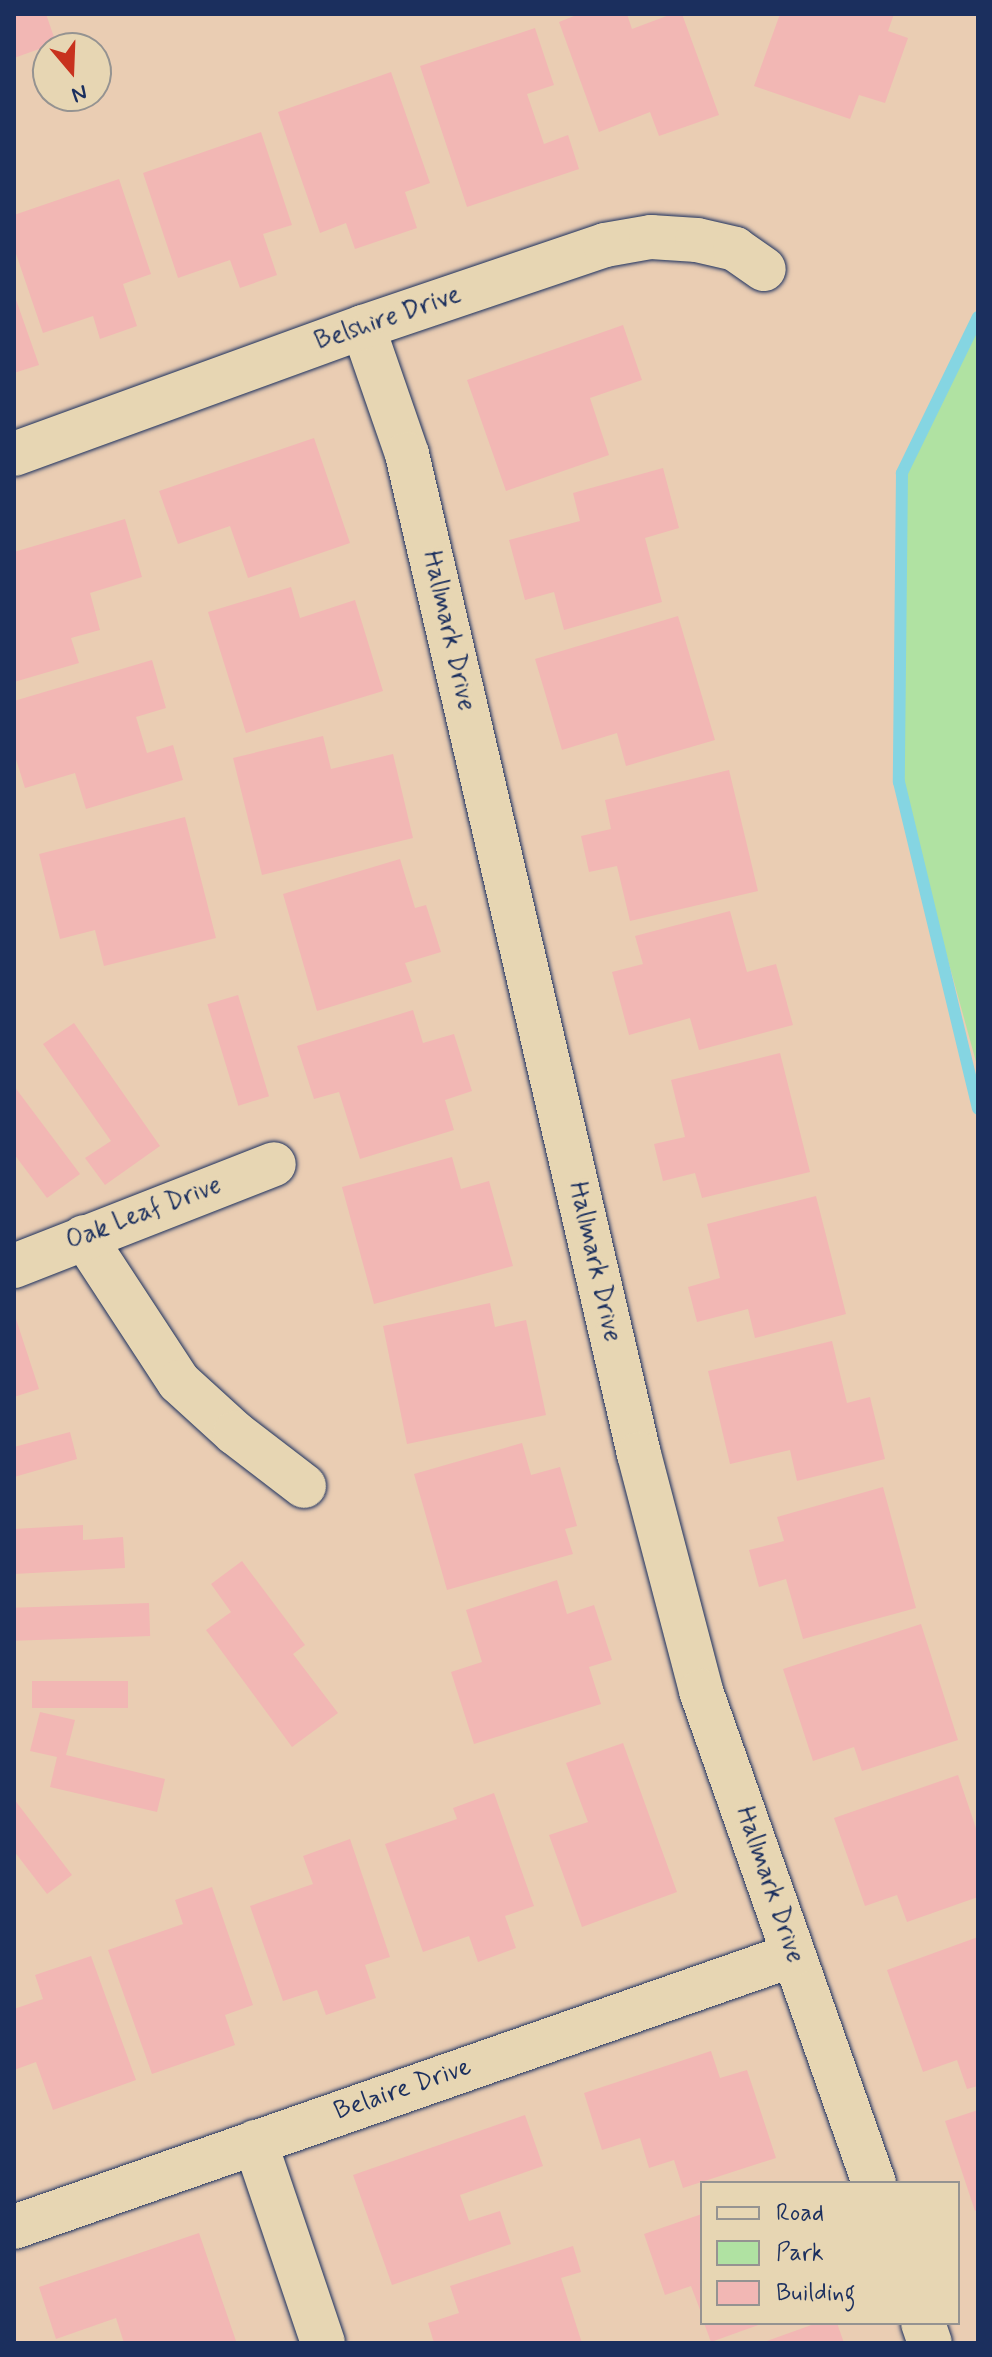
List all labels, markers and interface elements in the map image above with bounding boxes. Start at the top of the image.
north arrow [32,32,112,112]
text: N [68,77,91,108]
street label: Belshire Drive [312,280,464,358]
street label: Hallmark Drive [414,548,482,714]
street label: Oak Leaf Drive [60,1169,228,1259]
street label: Hallmark Drive [560,1179,628,1345]
street label: Hallmark Drive [728,1803,810,1967]
street label: Belaire Drive [331,2052,475,2128]
legend [700,2181,960,2325]
text: Road [776,2198,824,2229]
text: Park [776,2238,824,2269]
text: Building [776,2278,856,2309]

